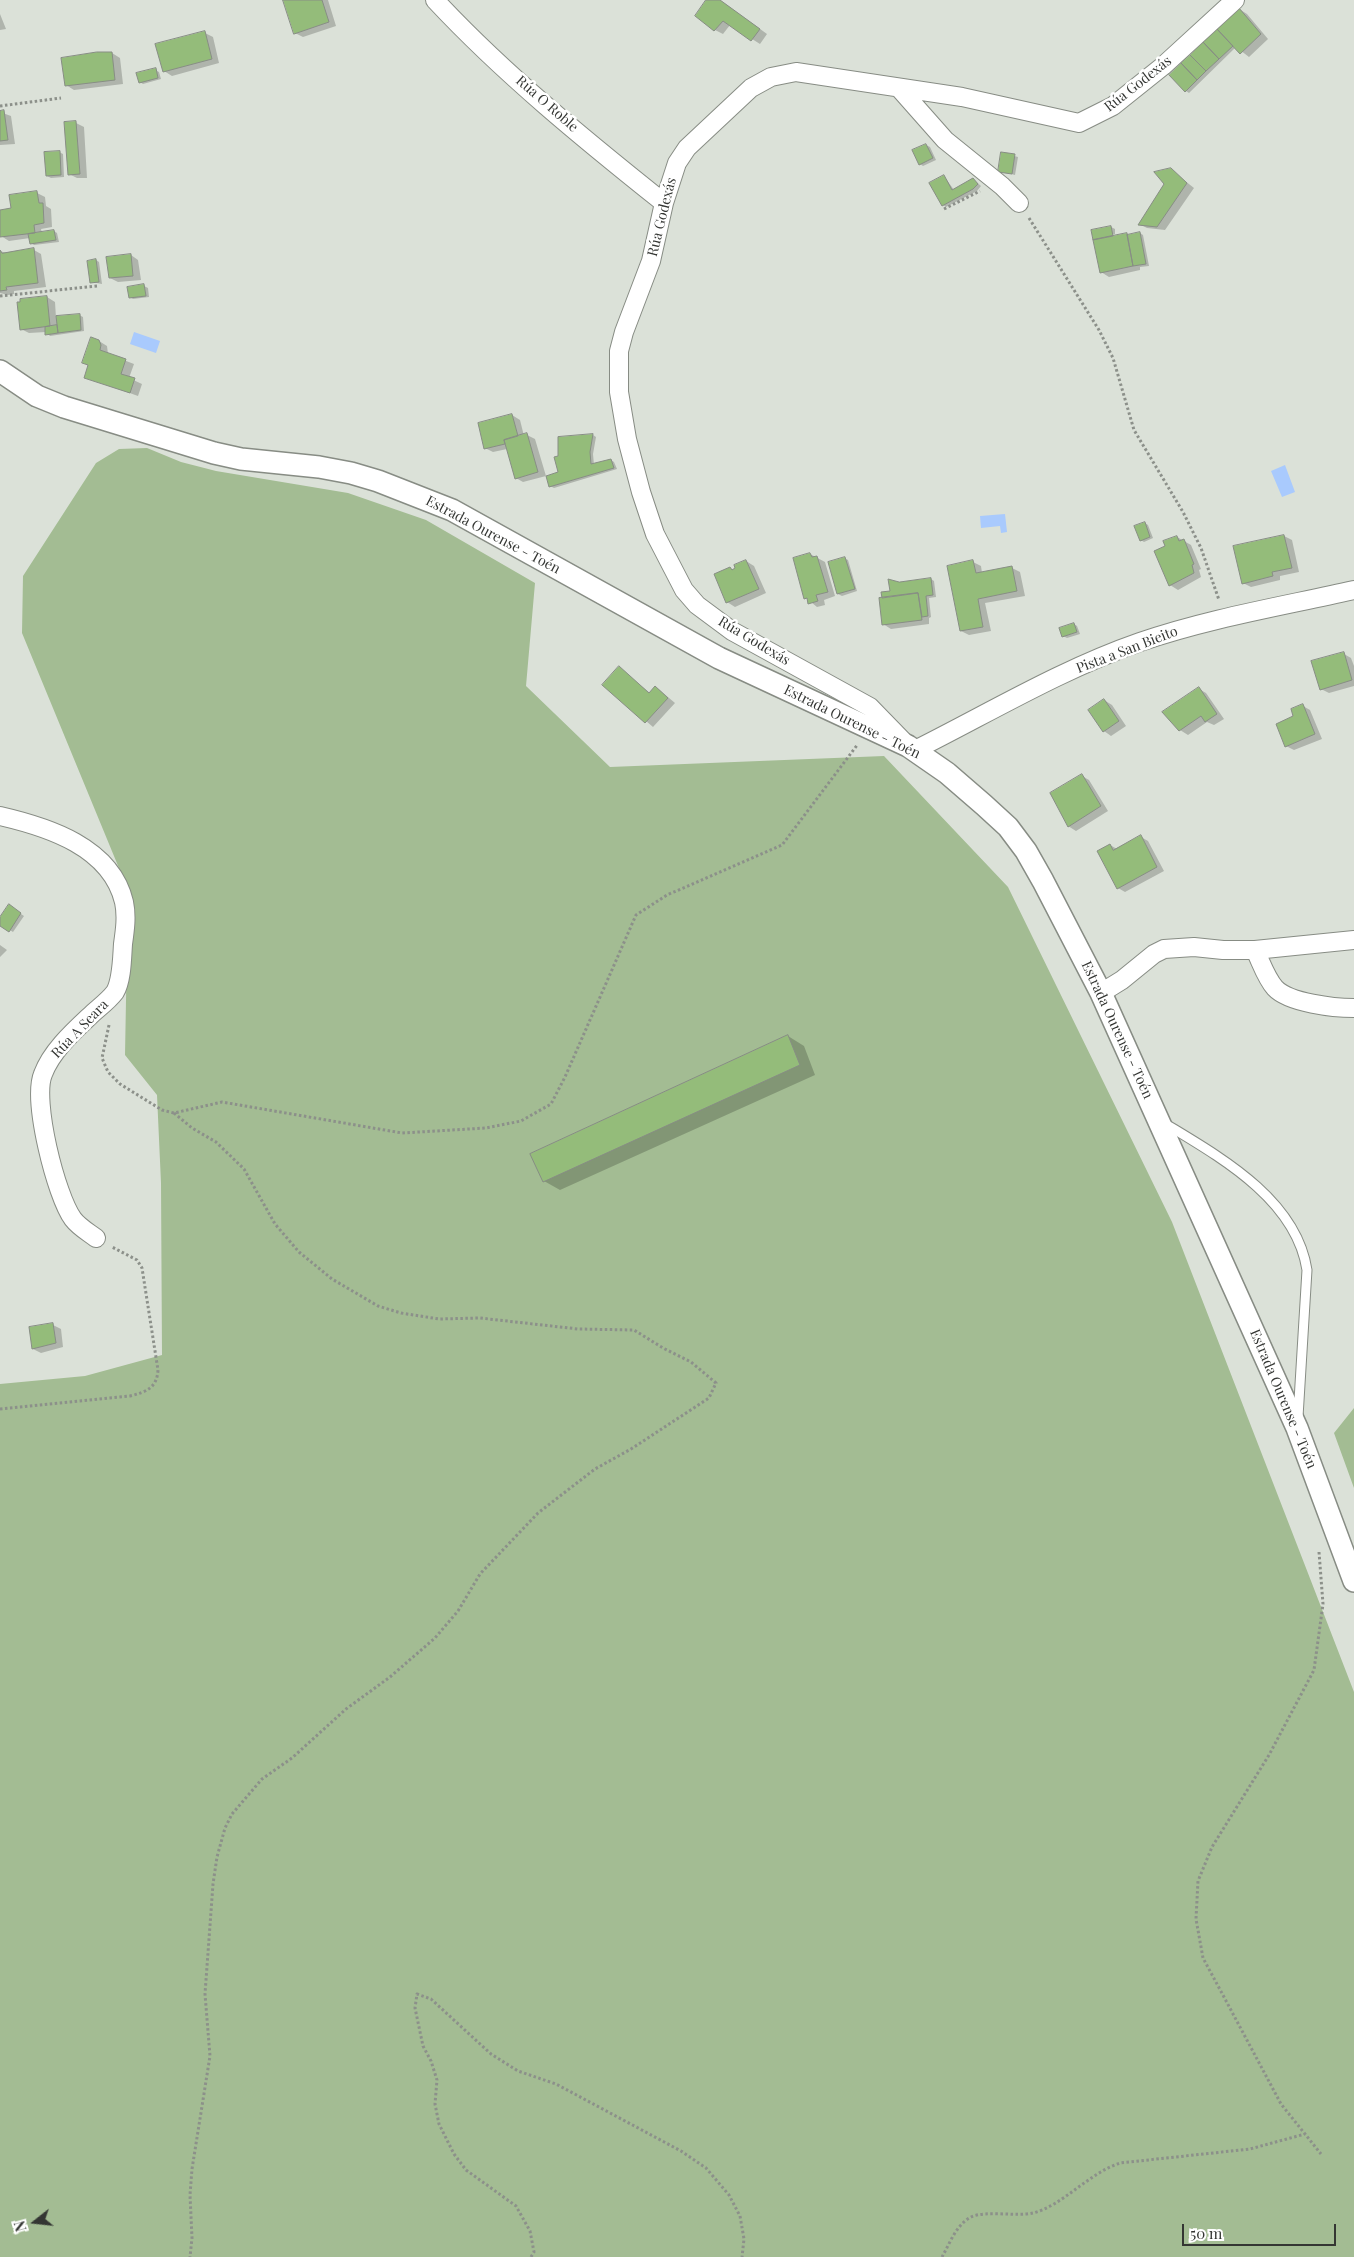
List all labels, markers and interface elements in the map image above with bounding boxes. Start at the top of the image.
street label: Rúa Godexás [1101,53,1175,115]
street label: Rúa O Roble [512,72,582,136]
street label: Rúa Godexás [644,176,680,258]
street label: Estrada Ourense - Toén [423,492,563,578]
street label: Rúa Godexás [715,613,793,669]
street label: Pista a San Bieito [1074,623,1180,677]
street label: Estrada Ourense - Toén [781,682,923,762]
street label: Estrada Ourense - Toén [1078,959,1156,1101]
street label: Rúa A Seara [48,996,112,1062]
street label: Estrada Ourense - Toén [1246,1327,1320,1471]
north arrow [10,2197,60,2247]
scale bar [1184,2214,1338,2246]
text: N [10,2219,31,2234]
text: 50 m [1190,2223,1222,2243]

